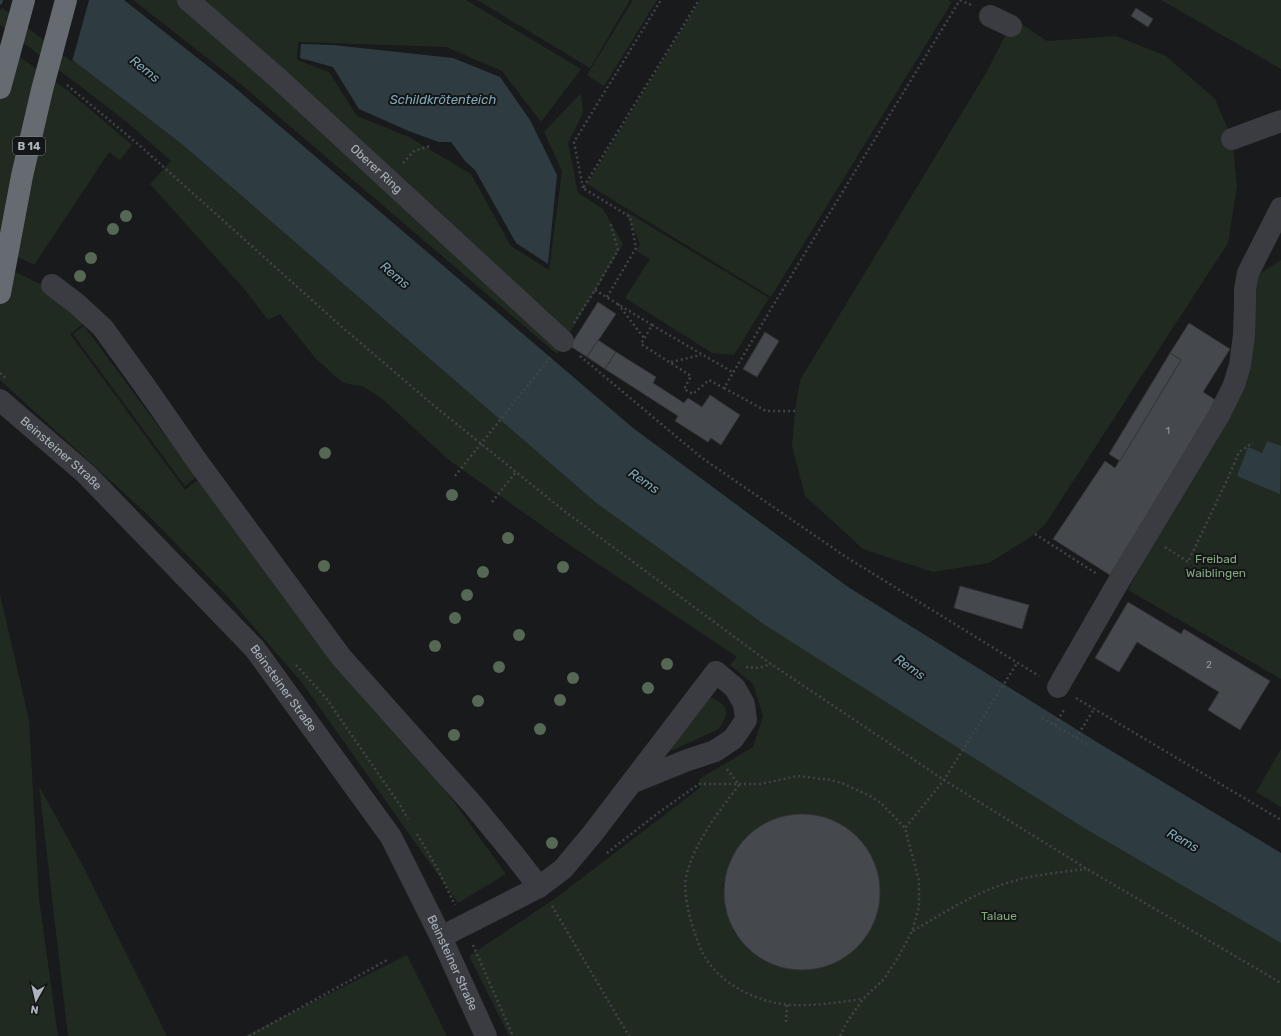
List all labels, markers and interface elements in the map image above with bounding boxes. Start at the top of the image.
water label: Rems [127,53,163,86]
water label: Schildkrötenteich [390,92,496,107]
road number: B 14 [13,137,45,155]
street label: Oberer Ring [348,141,405,196]
water label: Rems [377,258,413,292]
street label: Beinsteiner Straße [18,414,105,493]
house number: 1 [1166,425,1170,437]
water label: Rems [626,465,663,497]
park label: Freibad Waiblingen [1186,552,1246,580]
street label: Beinsteiner Straße [247,642,320,734]
water label: Rems [892,651,928,683]
house number: 2 [1206,659,1212,671]
water label: Rems [1165,825,1202,855]
park label: Talaue [981,909,1017,923]
street label: Beinsteiner Straße [424,913,481,1013]
north arrow [16,980,56,1020]
text: N [30,1002,40,1016]

